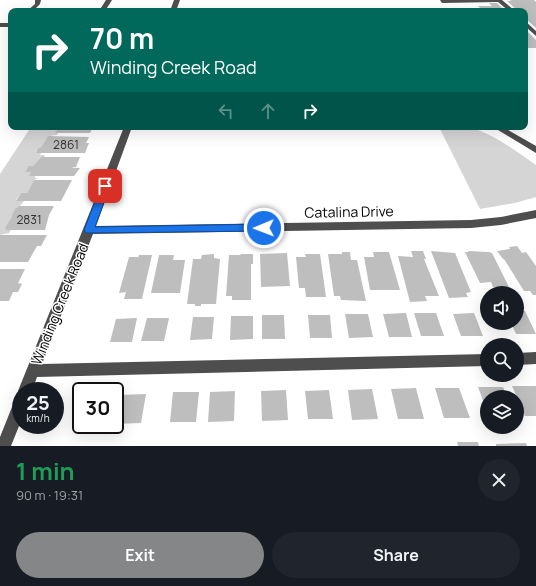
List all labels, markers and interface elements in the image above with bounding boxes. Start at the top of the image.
text: 70 m [90,19,154,57]
icon: right [24,24,76,76]
text: Winding Creek Road [90,55,257,79]
icon: left [215,100,237,122]
icon: ahead [257,100,279,122]
icon: right [299,100,321,122]
house number: 2861 [53,136,79,153]
pin [88,169,122,203]
icon: arrive [94,175,116,197]
street label: Catalina Drive [304,201,394,222]
position arrow [243,207,285,249]
house number: 2831 [16,211,42,228]
street label: Winding Creek Road [26,240,93,367]
map controls [480,286,524,434]
button: sound [480,286,524,330]
button: search [480,338,524,382]
speed limit sign: 30 [72,382,124,434]
text: 25 [26,389,50,416]
button: layers [480,390,524,434]
text: km/h [26,411,50,425]
text: 1 min [16,454,75,487]
button: close [478,459,520,501]
text: 90 m · 19:31 [16,486,83,504]
button: Exit [16,532,264,578]
button: Share [272,532,520,578]

